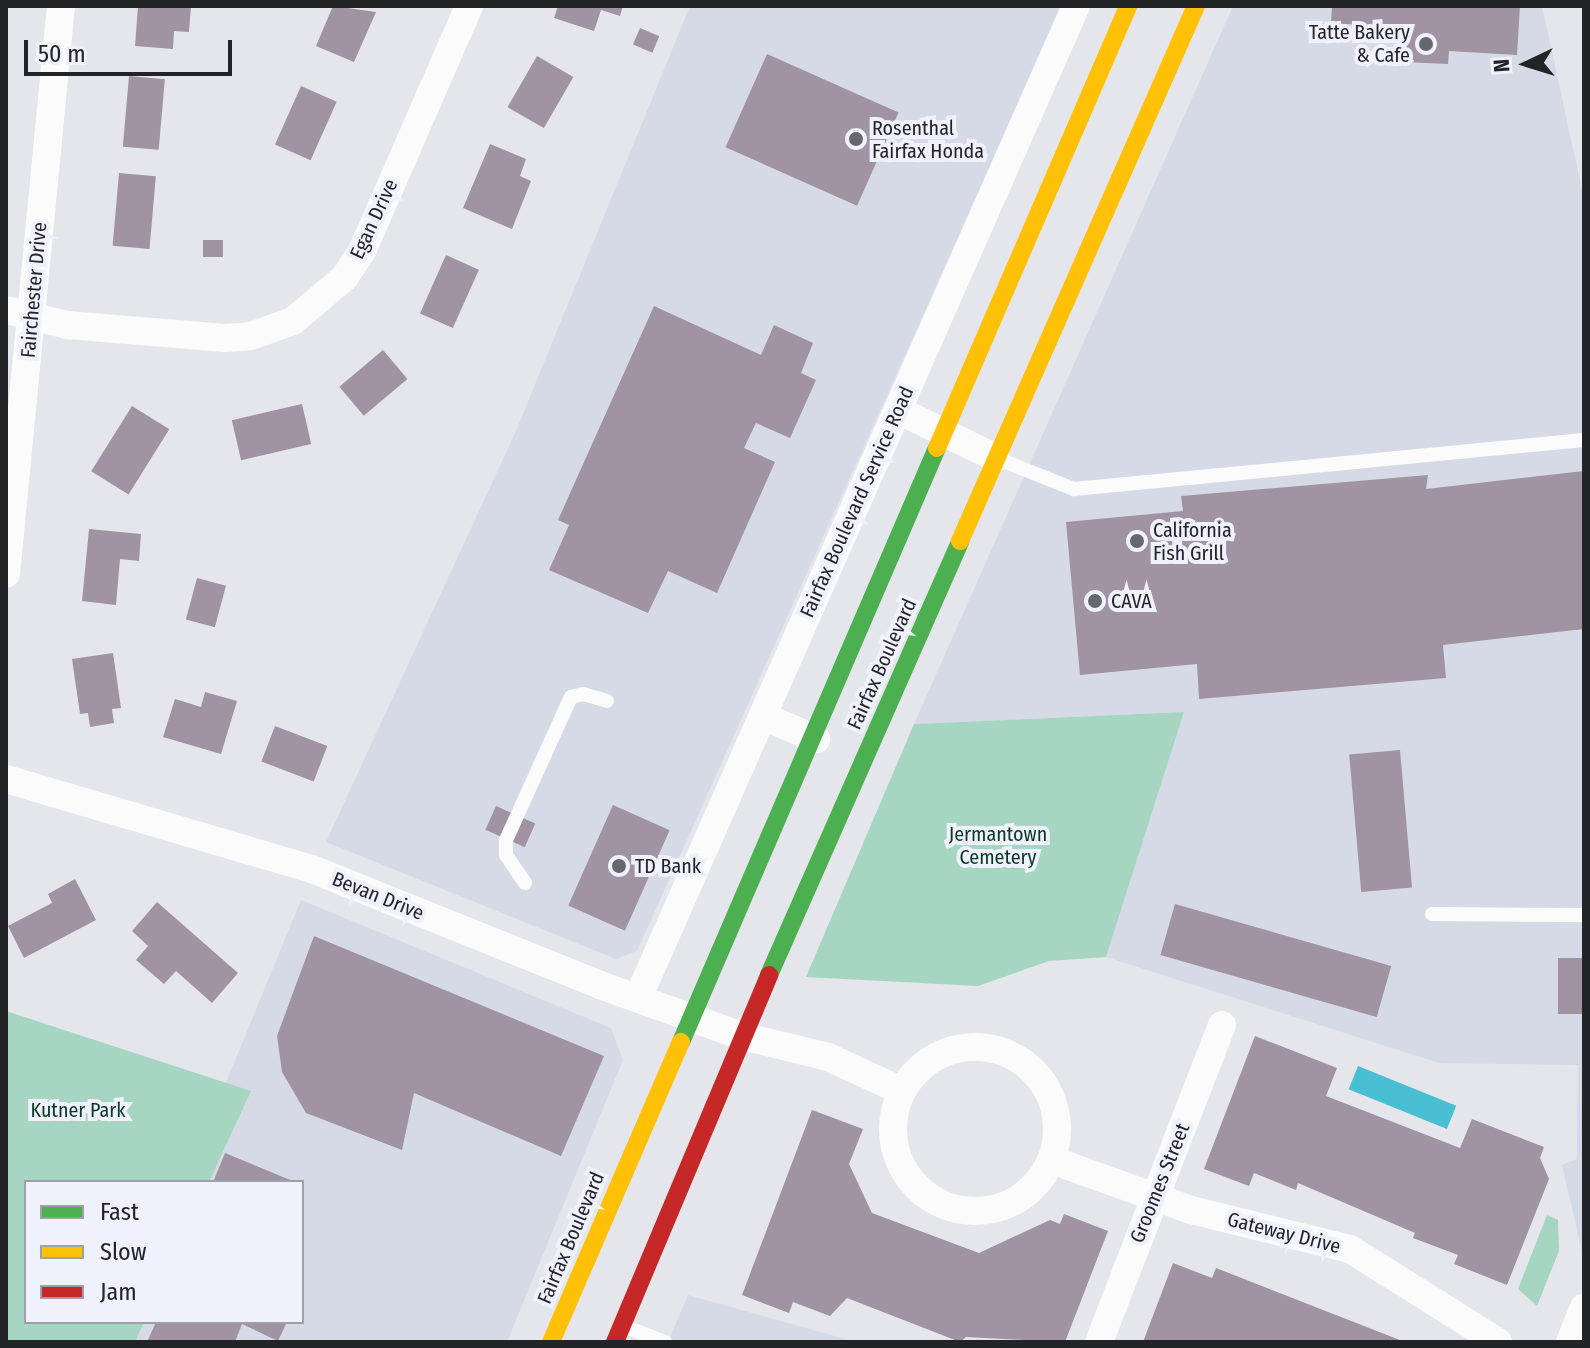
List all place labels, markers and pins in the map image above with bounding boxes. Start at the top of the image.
place label: Tatte Bakery & Cafe [1309,20,1410,67]
marker: Tatte Bakery & Cafe [1417,35,1435,53]
place label: Rosenthal Fairfax Honda [872,116,984,163]
marker: Rosenthal Fairfax Honda [847,130,865,148]
place label: California Fish Grill [1153,518,1232,565]
marker: California Fish Grill [1128,532,1146,550]
place label: CAVA [1111,589,1152,613]
marker: CAVA [1086,592,1104,610]
place label: TD Bank [635,854,701,878]
marker: TD Bank [610,857,628,875]

